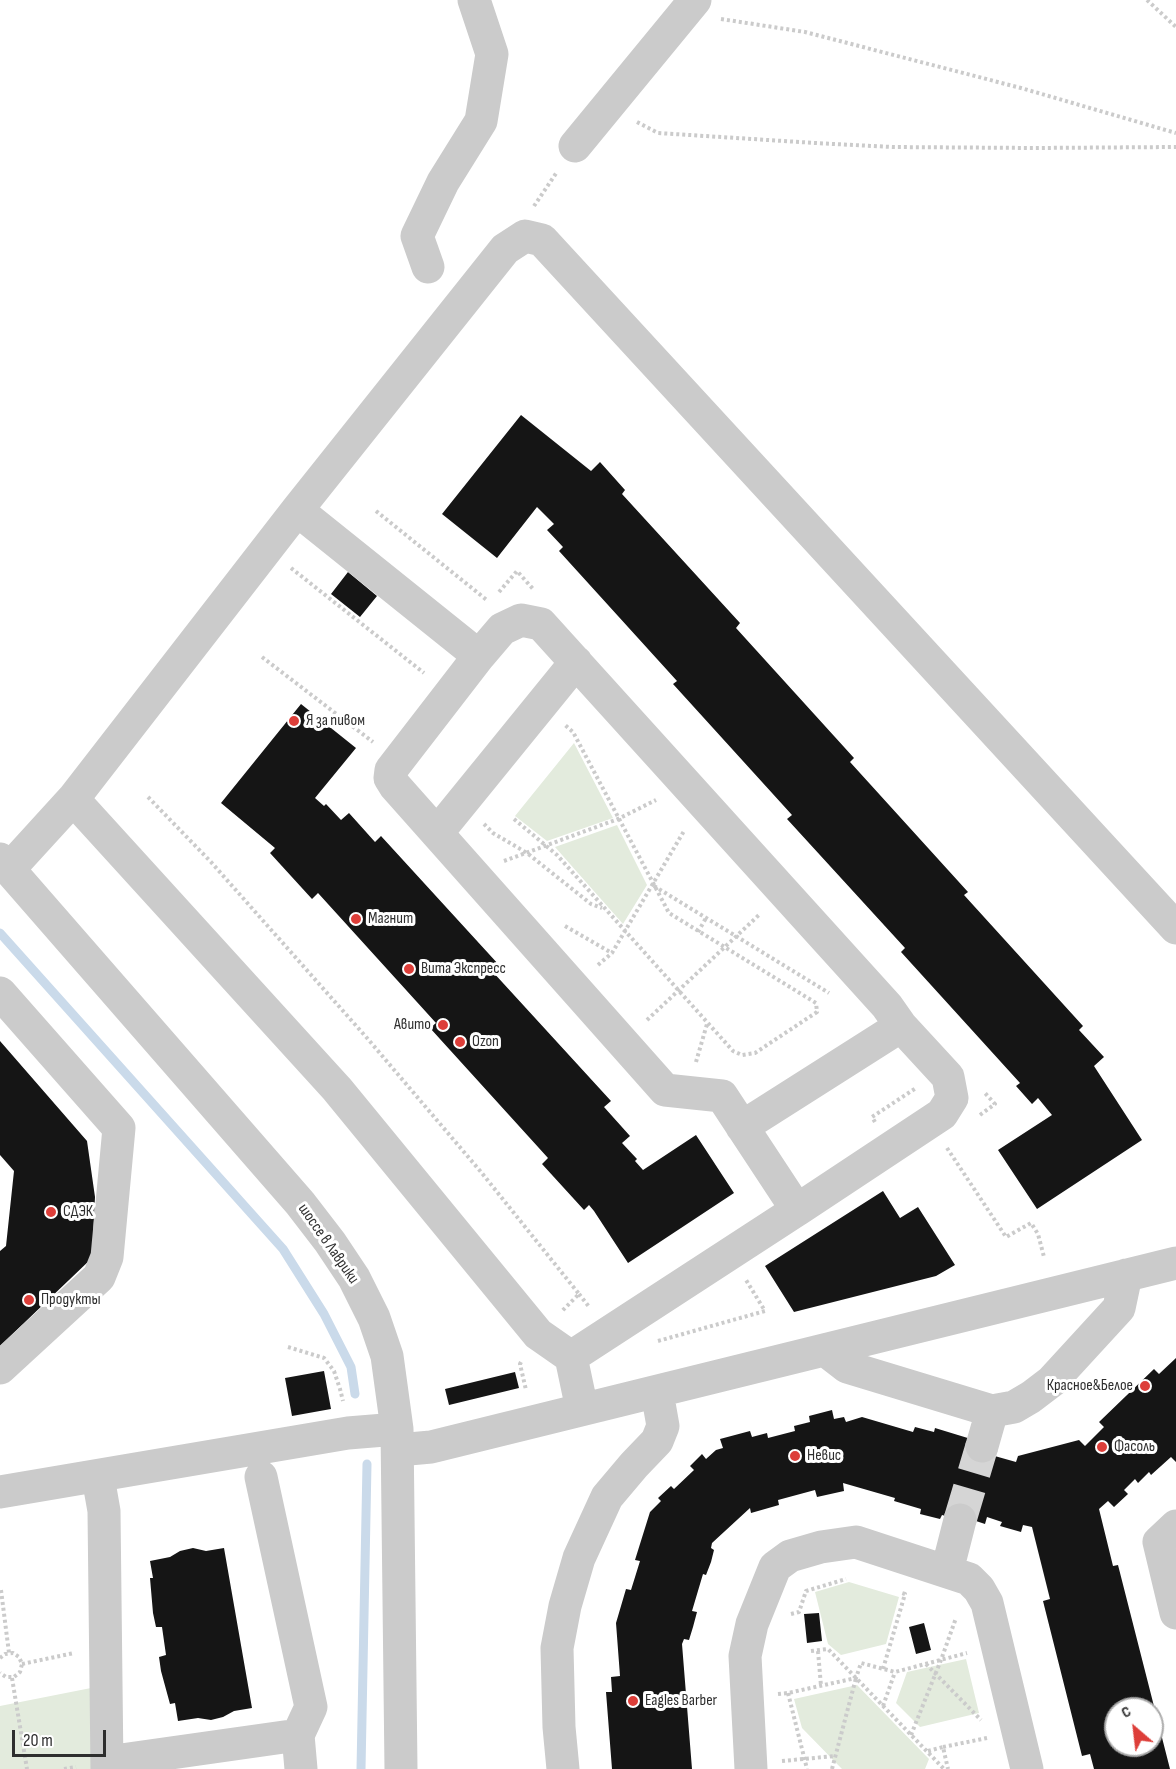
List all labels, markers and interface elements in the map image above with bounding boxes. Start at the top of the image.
place label: Я за пивом [306,711,365,731]
marker: Я за пивом [287,714,301,728]
place label: Магнит [368,909,413,929]
marker: Магнит [349,912,363,926]
place label: Вита Экспресс [421,959,506,979]
marker: Вита Экспресс [402,962,416,976]
place label: Авито [394,1015,431,1035]
marker: Авито [436,1018,450,1032]
place label: Ozon [472,1032,499,1052]
marker: Ozon [453,1035,467,1049]
street label: шоссе в Лаврики [293,1200,363,1288]
place label: СДЭК [63,1202,93,1222]
marker: СДЭК [44,1205,58,1219]
place label: Продукты [41,1290,101,1310]
marker: Продукты [22,1293,36,1307]
place label: Красное&Белое [1047,1376,1133,1396]
marker: Красное&Белое [1138,1379,1152,1393]
place label: Фасоль [1114,1437,1155,1457]
marker: Фасоль [1095,1440,1109,1454]
place label: Невис [807,1446,841,1466]
marker: Невис [788,1449,802,1463]
place label: Eagles Barber [645,1691,717,1711]
marker: Eagles Barber [626,1694,640,1708]
north arrow [1104,1697,1164,1757]
text: С [1118,1702,1134,1723]
scale bar [15,1718,110,1756]
text: 20 m [23,1730,53,1751]

